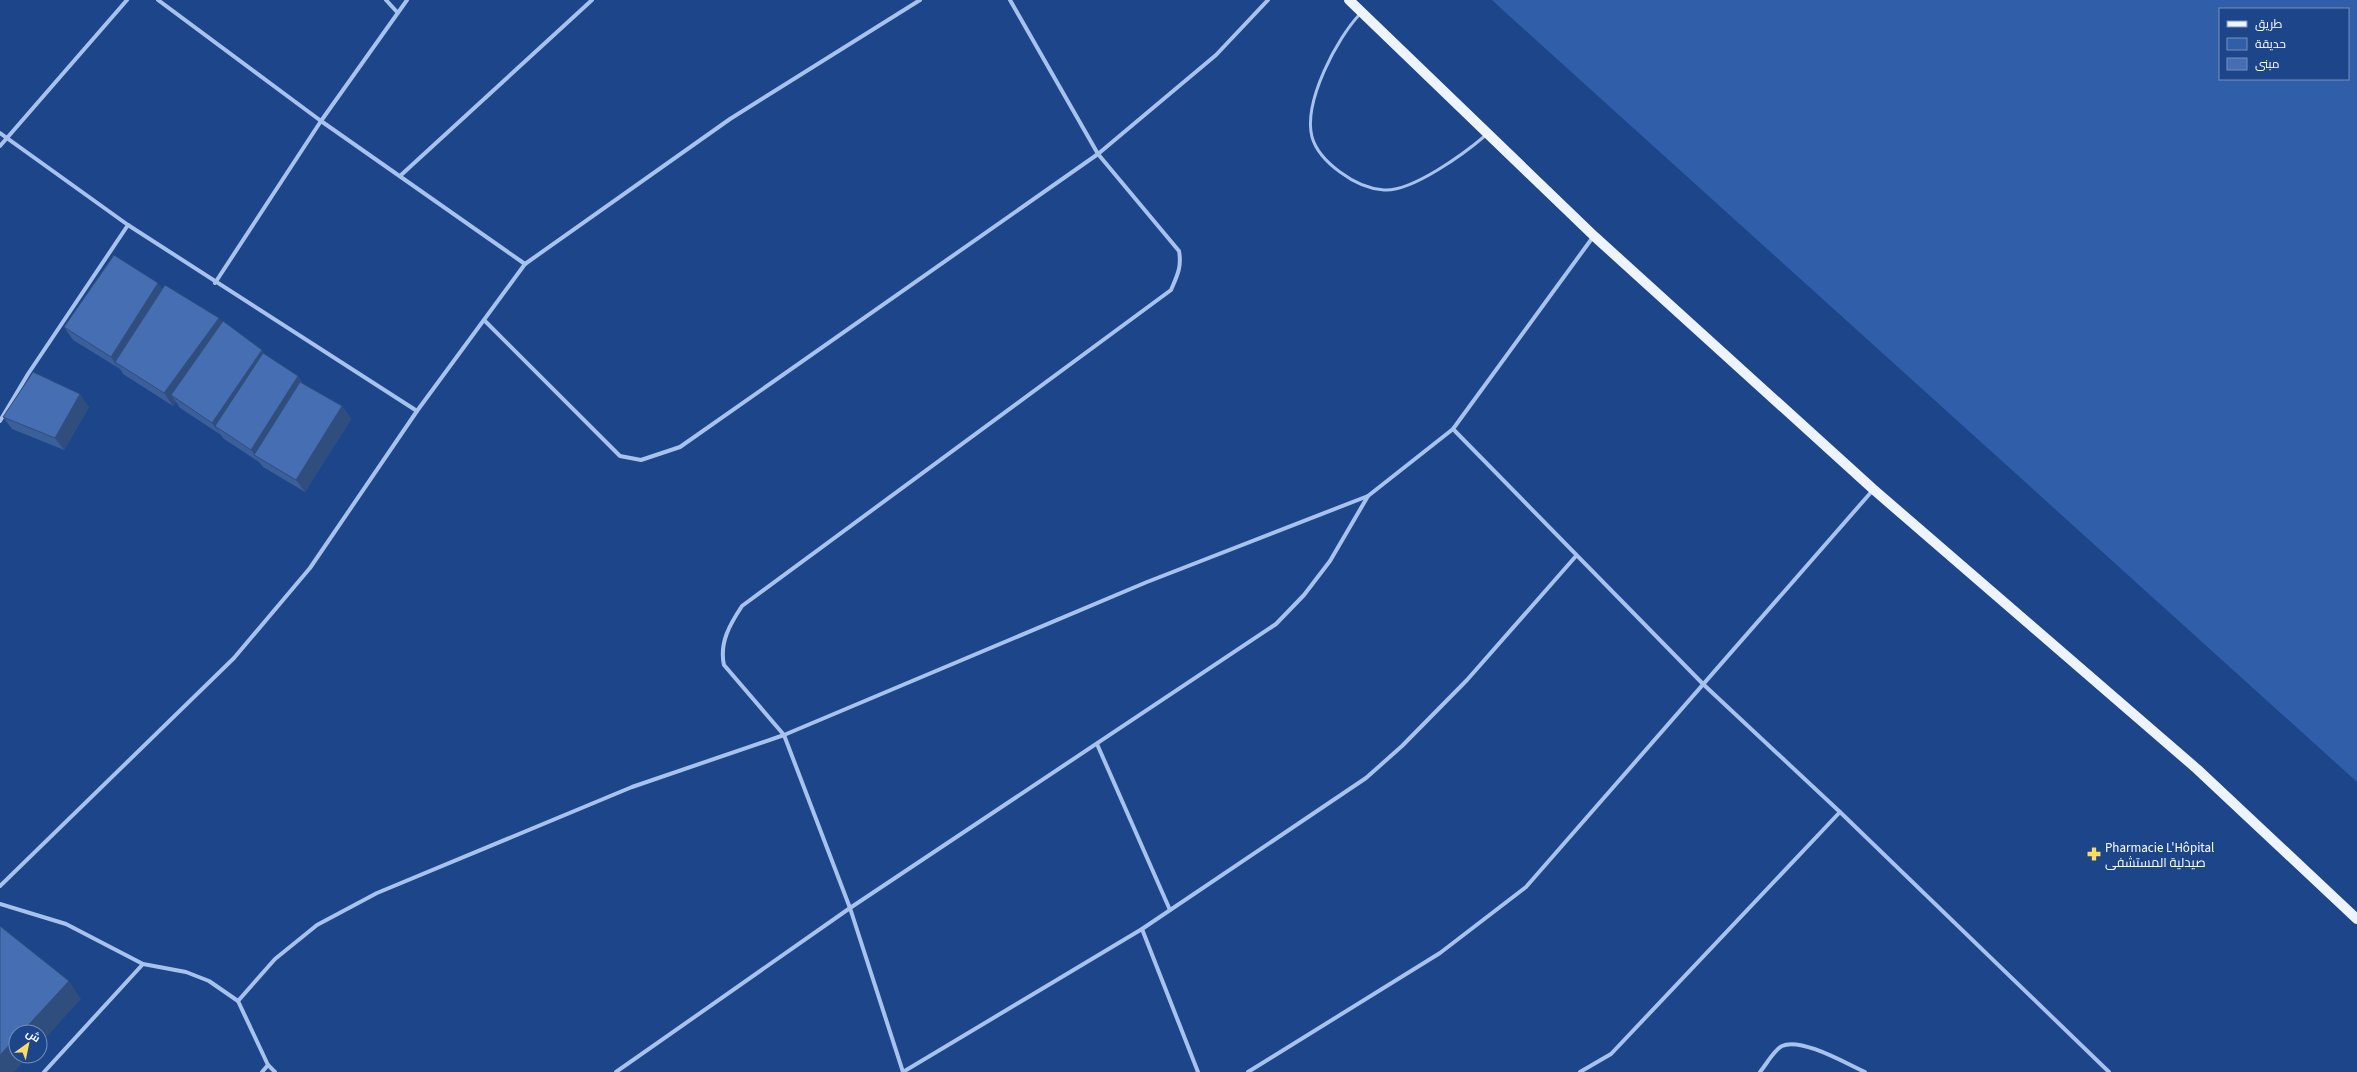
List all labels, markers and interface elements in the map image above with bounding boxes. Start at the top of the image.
legend [2219,8,2349,80]
text: طريق [2255,16,2283,33]
text: حديقة [2255,36,2286,53]
text: مبنى [2255,56,2280,73]
place label: Pharmacie L'Hôpital صيدلية المستشفى [2105,839,2214,872]
pharmacy icon: Pharmacie L'Hôpital صيدلية المستشفى [2086,846,2102,862]
north arrow [8,1024,48,1064]
text: ش [23,1026,43,1046]

